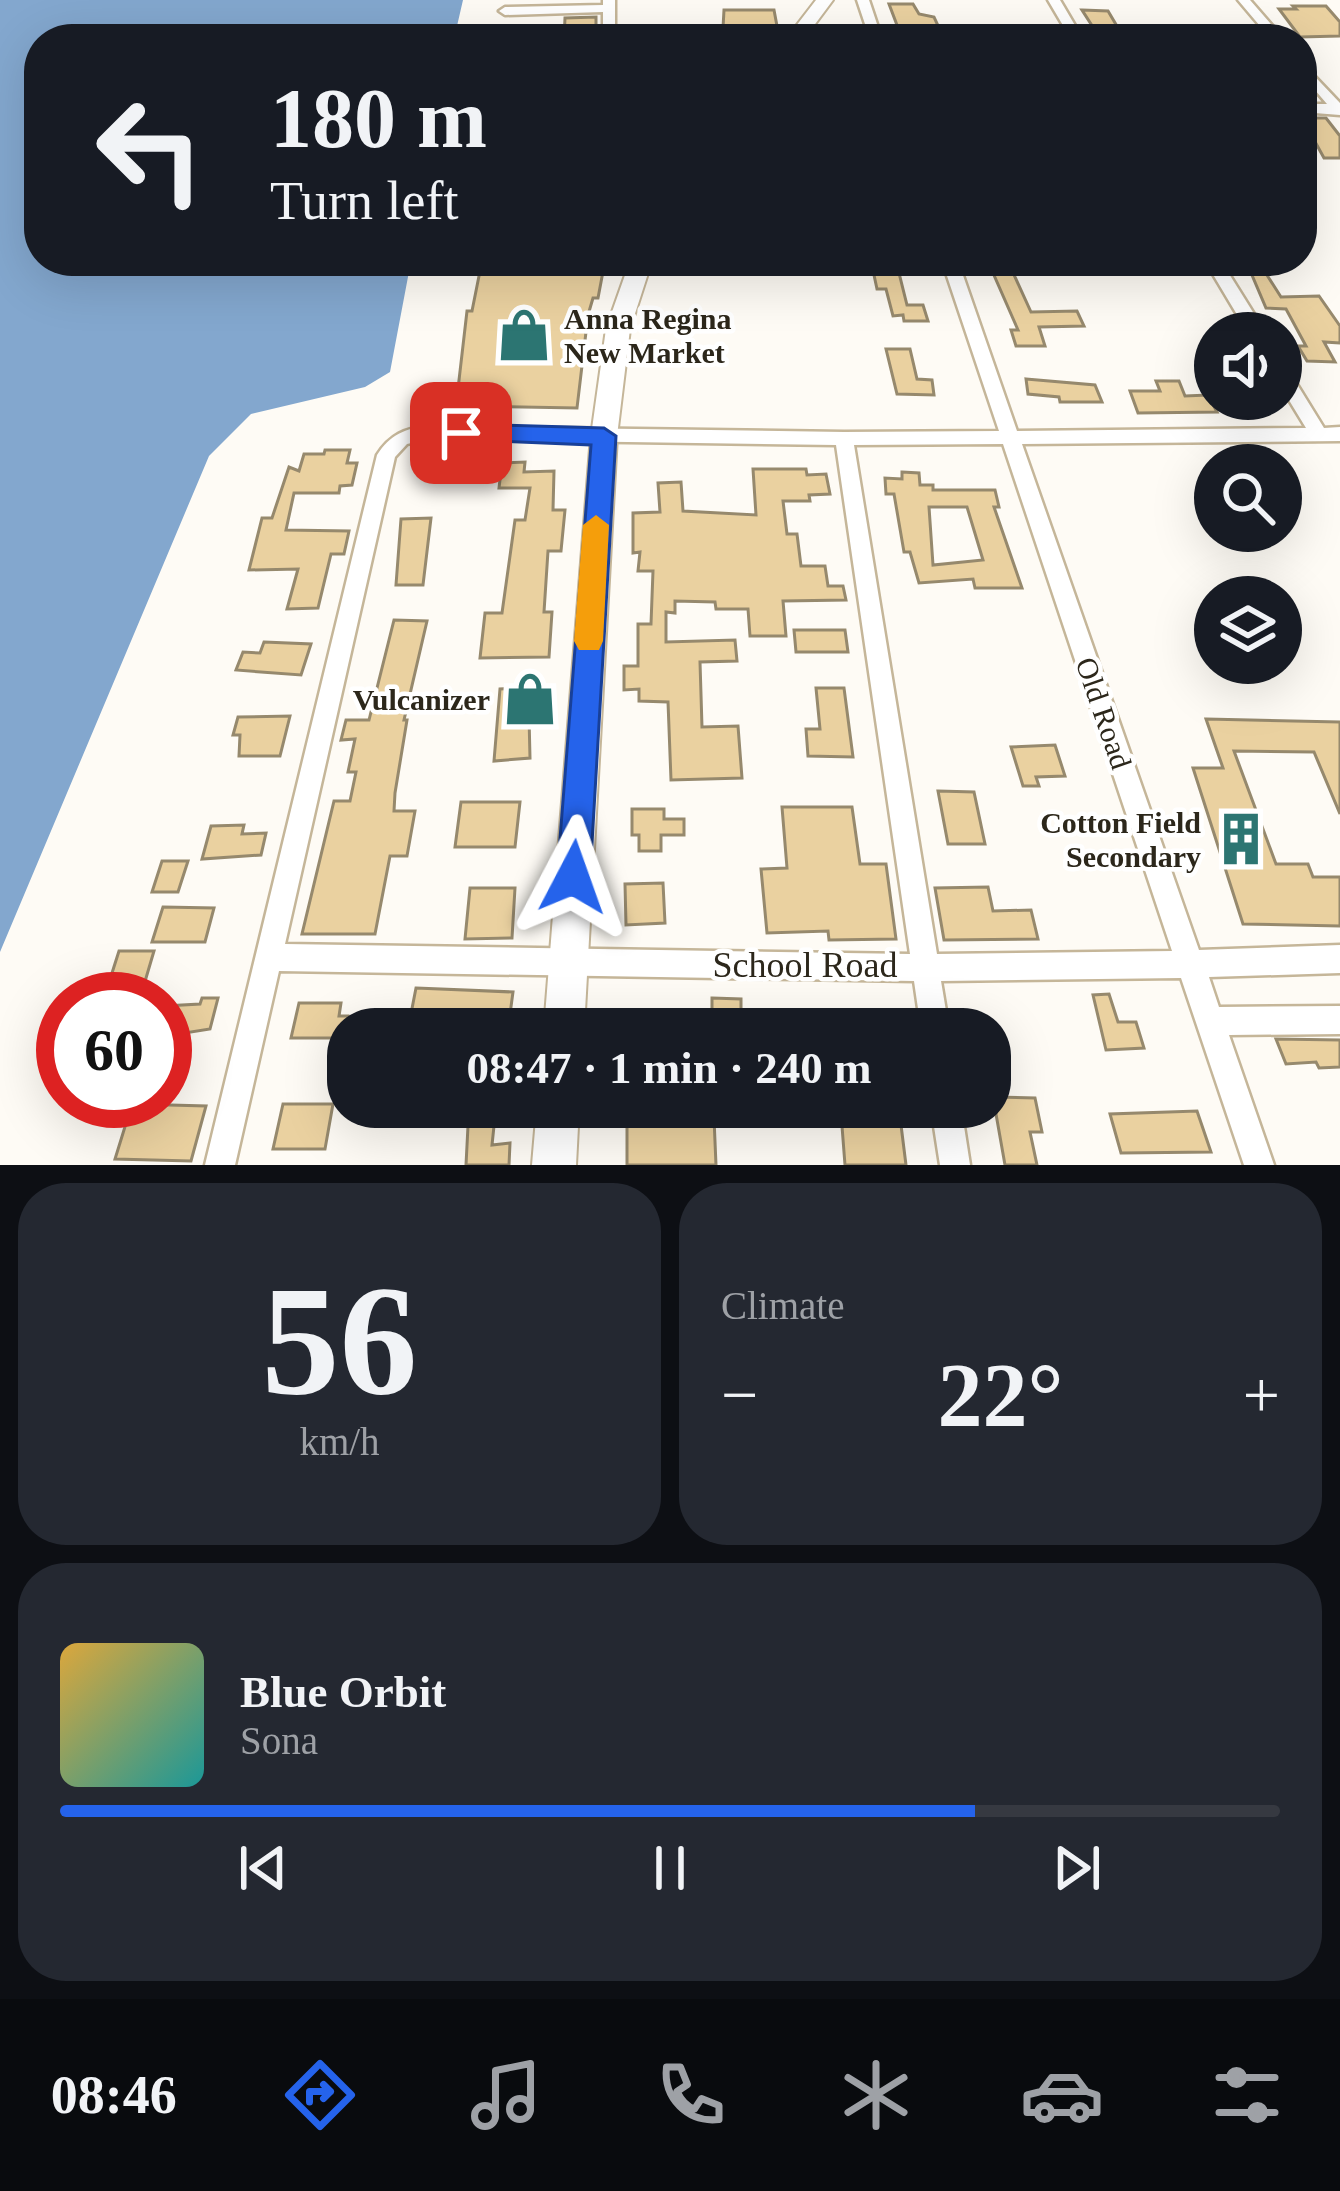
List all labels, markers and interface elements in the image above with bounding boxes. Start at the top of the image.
icon: left [72,72,228,228]
text: 180 m [270,72,487,165]
text: Turn left [270,171,459,231]
place label: Anna Regina New Market [564,302,732,369]
shop icon: Anna Regina New Market [495,306,553,364]
map controls [1194,312,1302,684]
button: sound [1194,312,1302,420]
pin [410,382,512,484]
icon: arrive [428,400,494,466]
button: search [1194,444,1302,552]
button: layers [1194,576,1302,684]
street label: Old Road [1070,653,1138,773]
shop icon: Vulcanizer [501,670,559,728]
place label: Vulcanizer [353,683,490,716]
place label: Cotton Field Secondary [1040,806,1201,873]
building icon: Cotton Field Secondary [1212,810,1270,868]
position arrow [510,814,636,940]
street label: School Road [713,945,898,985]
speed limit sign: 60 [36,972,192,1128]
text: 08:47 · 1 min · 240 m [467,1043,872,1093]
text: 56 [262,1254,418,1427]
text: Climate [721,1284,844,1327]
text: 22° [938,1346,1064,1445]
text: − [721,1358,758,1431]
text: + [1243,1358,1280,1431]
text: km/h [299,1420,380,1463]
text: Blue Orbit [240,1667,446,1717]
text: Sona [240,1719,318,1762]
icon: previous [230,1835,296,1901]
icon: pause [637,1835,703,1901]
icon: next [1044,1835,1110,1901]
icon: directions [278,2053,362,2137]
icon: music [464,2053,548,2137]
icon: phone [649,2053,733,2137]
icon: climate [834,2053,918,2137]
icon: car [1020,2053,1104,2137]
icon: filters [1205,2053,1289,2137]
text: 08:46 [51,2065,177,2125]

